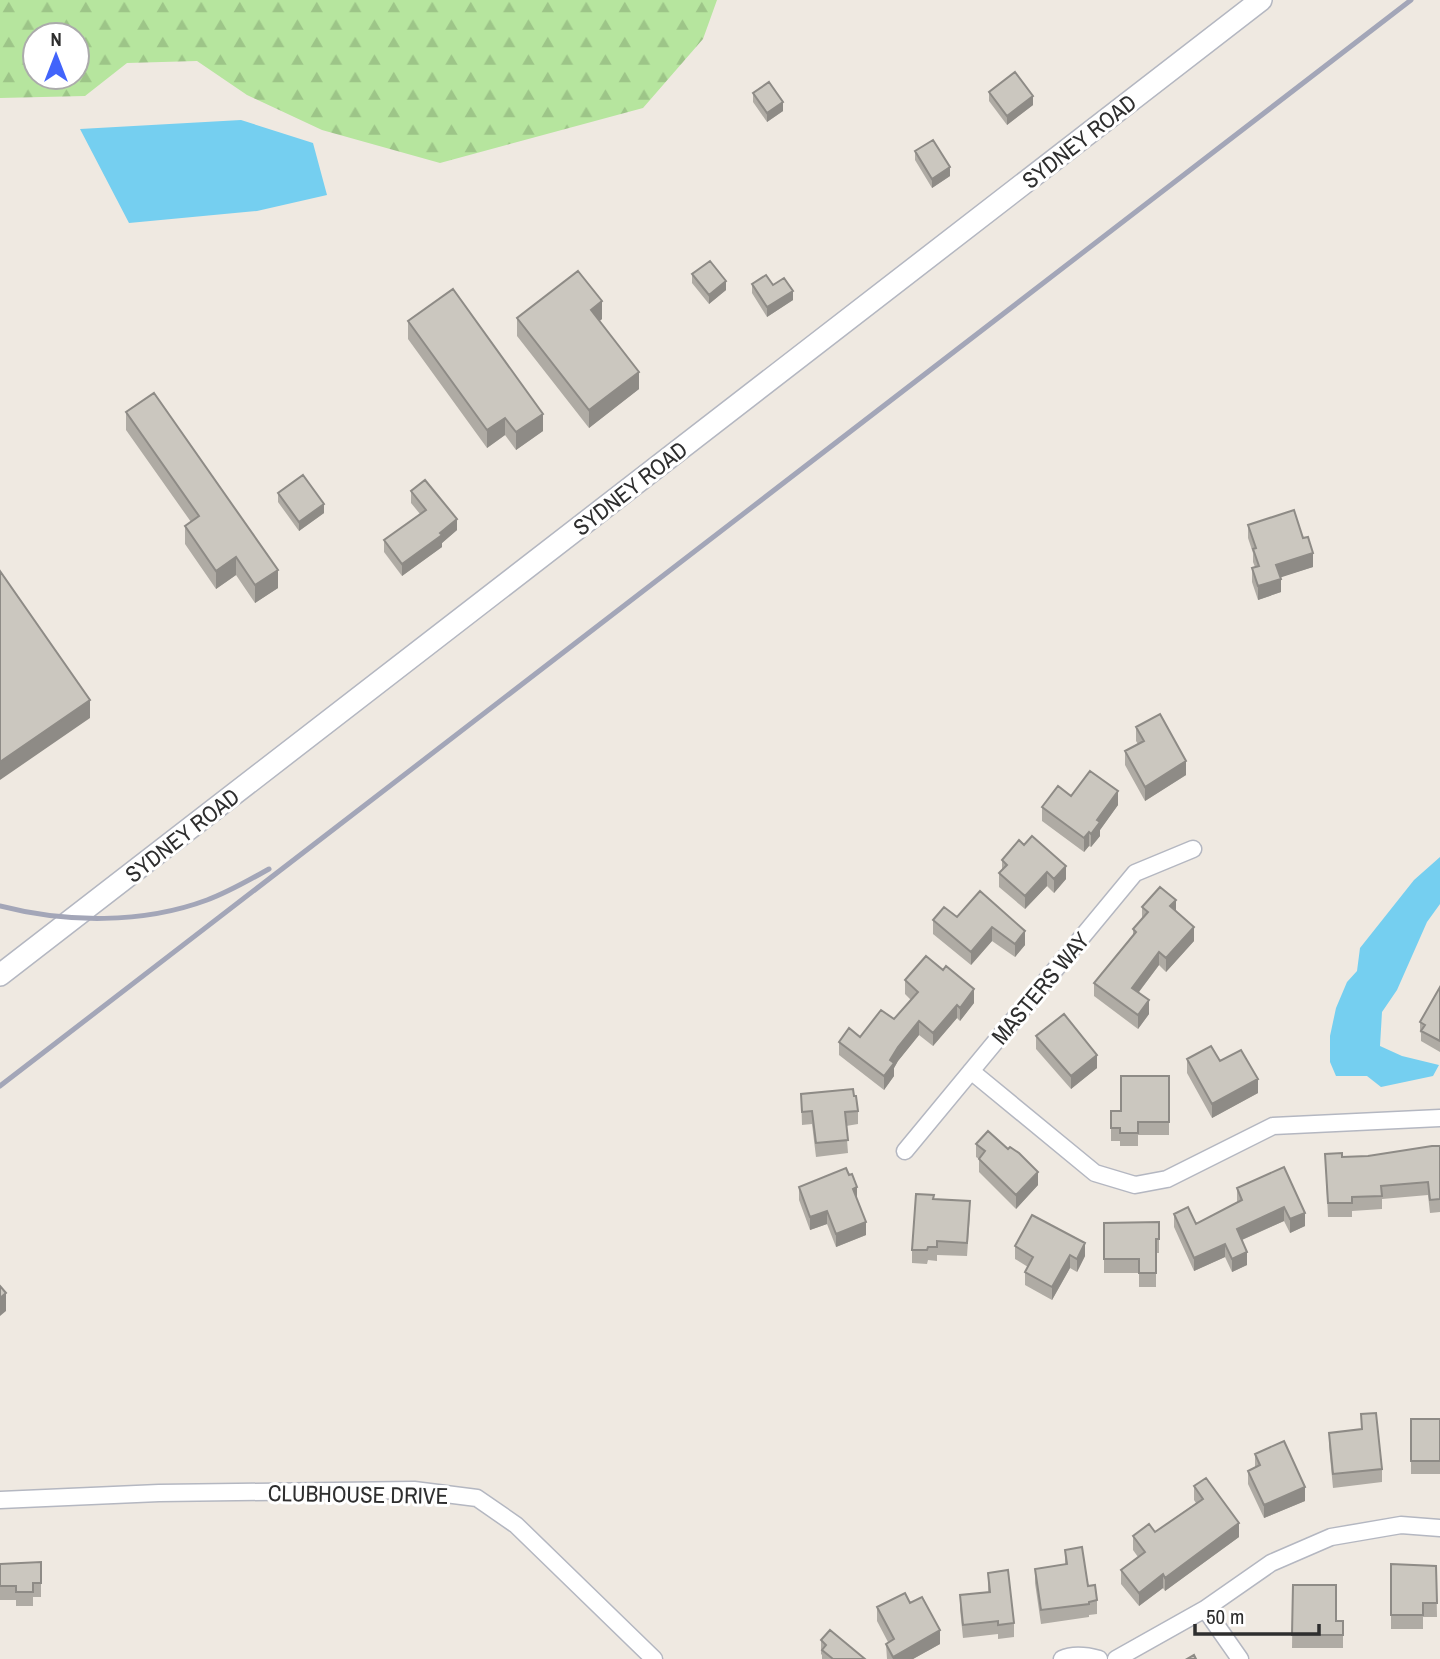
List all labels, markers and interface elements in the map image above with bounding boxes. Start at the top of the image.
north arrow [21,21,91,91]
text: N [50,26,62,52]
street label: SYDNEY ROAD [1015,87,1143,195]
street label: SYDNEY ROAD [566,434,694,542]
street label: SYDNEY ROAD [118,781,246,889]
street label: MASTERS WAY [984,925,1096,1051]
street label: CLUBHOUSE DRIVE [268,1477,448,1511]
scale bar [1195,1592,1319,1636]
text: 50 m [1206,1602,1244,1631]

